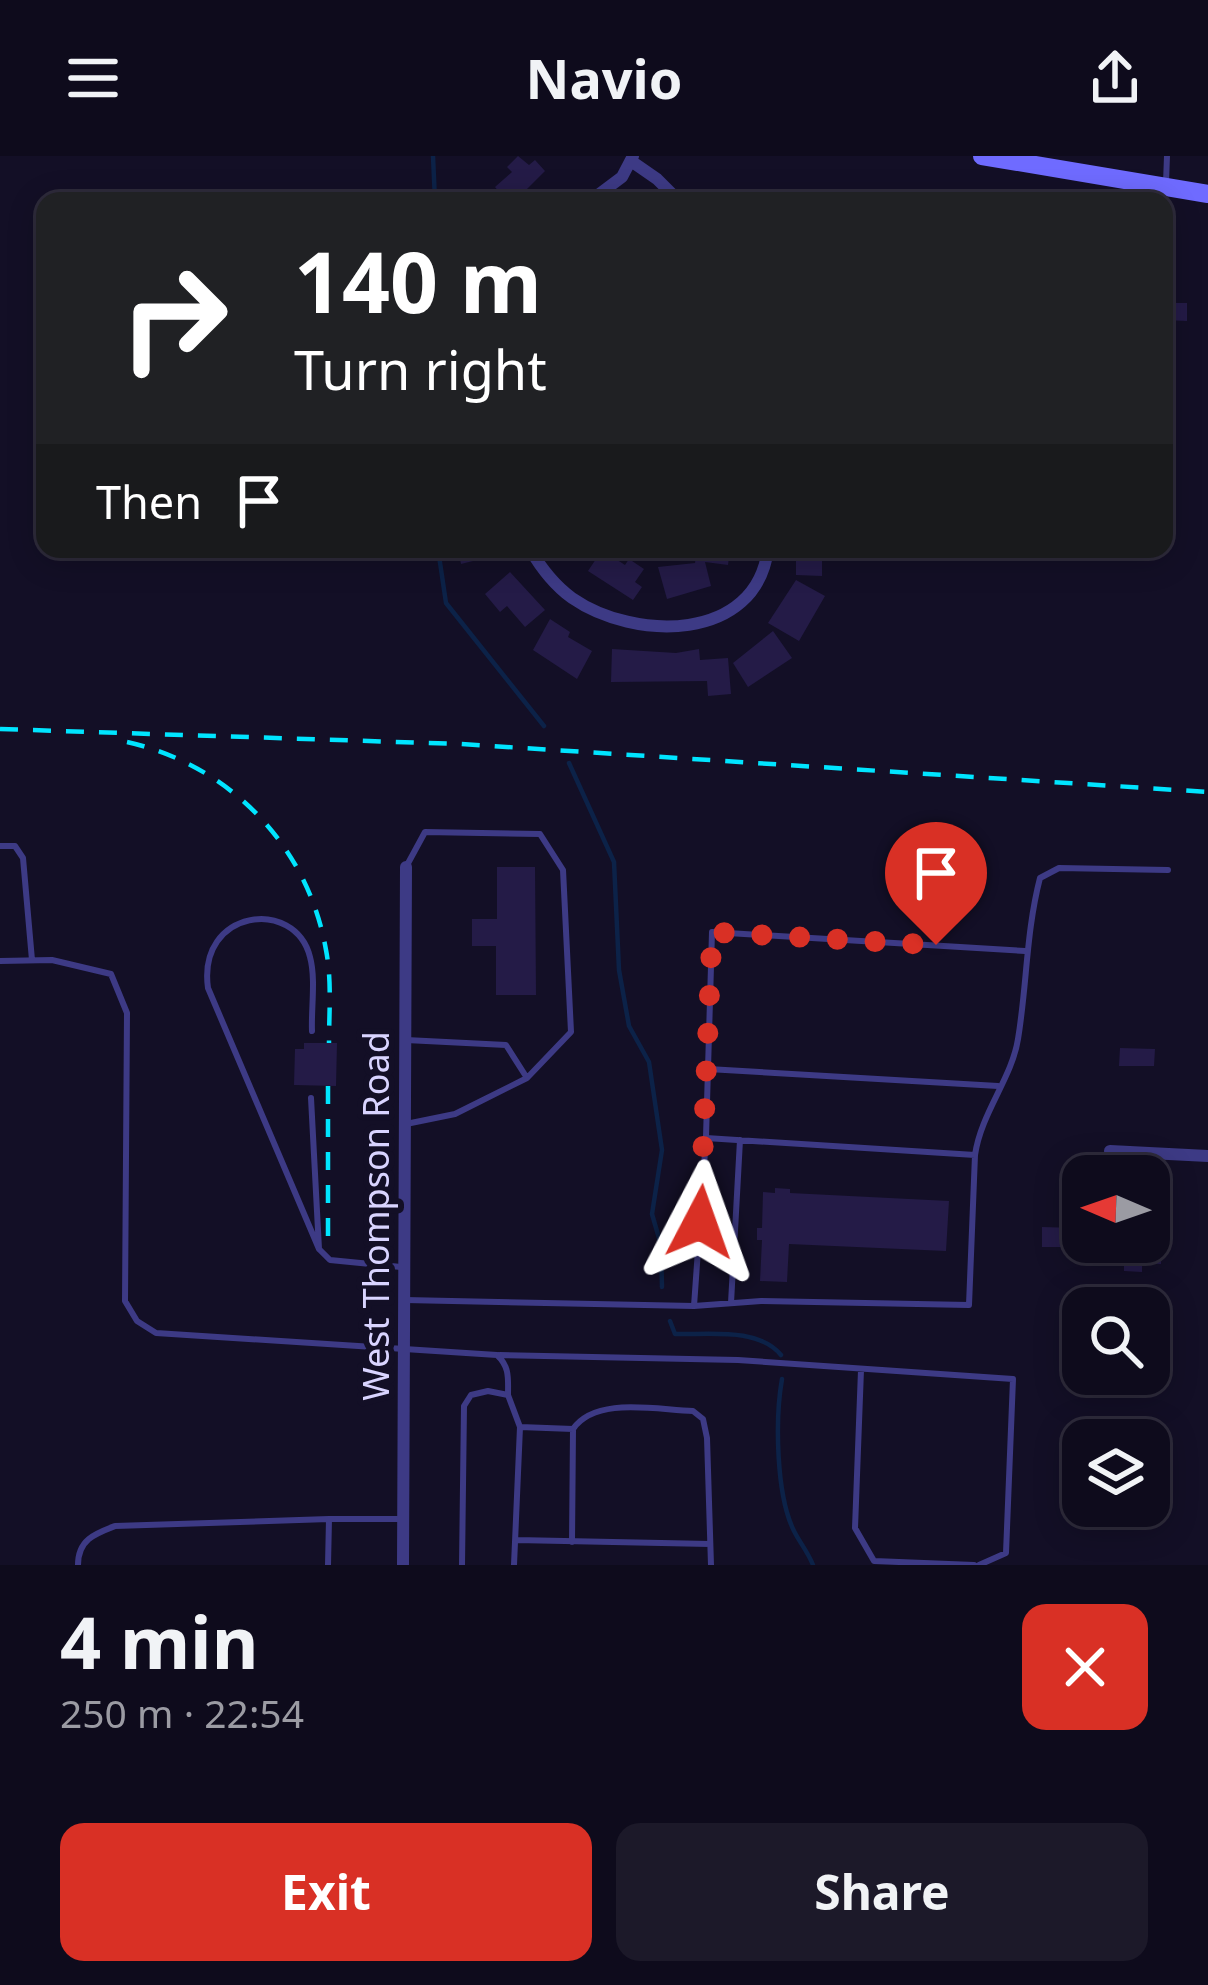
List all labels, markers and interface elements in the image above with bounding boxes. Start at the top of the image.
text: Navio [526,41,682,115]
icon: menu [60,45,126,111]
icon: share [1082,45,1148,111]
text: 140 m [294,223,542,338]
icon: right [96,240,252,396]
text: Turn right [294,332,547,406]
icon: arrive [226,468,292,534]
text: Then [96,471,202,532]
pin [885,822,987,945]
icon: arrive [903,840,969,906]
street label: West Thompson Road [351,1031,400,1401]
north arrow [1062,1155,1170,1263]
map controls [1062,1155,1170,1527]
position arrow [637,1159,763,1285]
button: search [1062,1287,1170,1395]
button: layers [1062,1419,1170,1527]
text: 4 min [60,1592,258,1690]
button: close [1022,1604,1148,1730]
text: 250 m · 22:54 [60,1686,304,1739]
button: Exit [60,1823,592,1961]
button: Share [616,1823,1148,1961]

